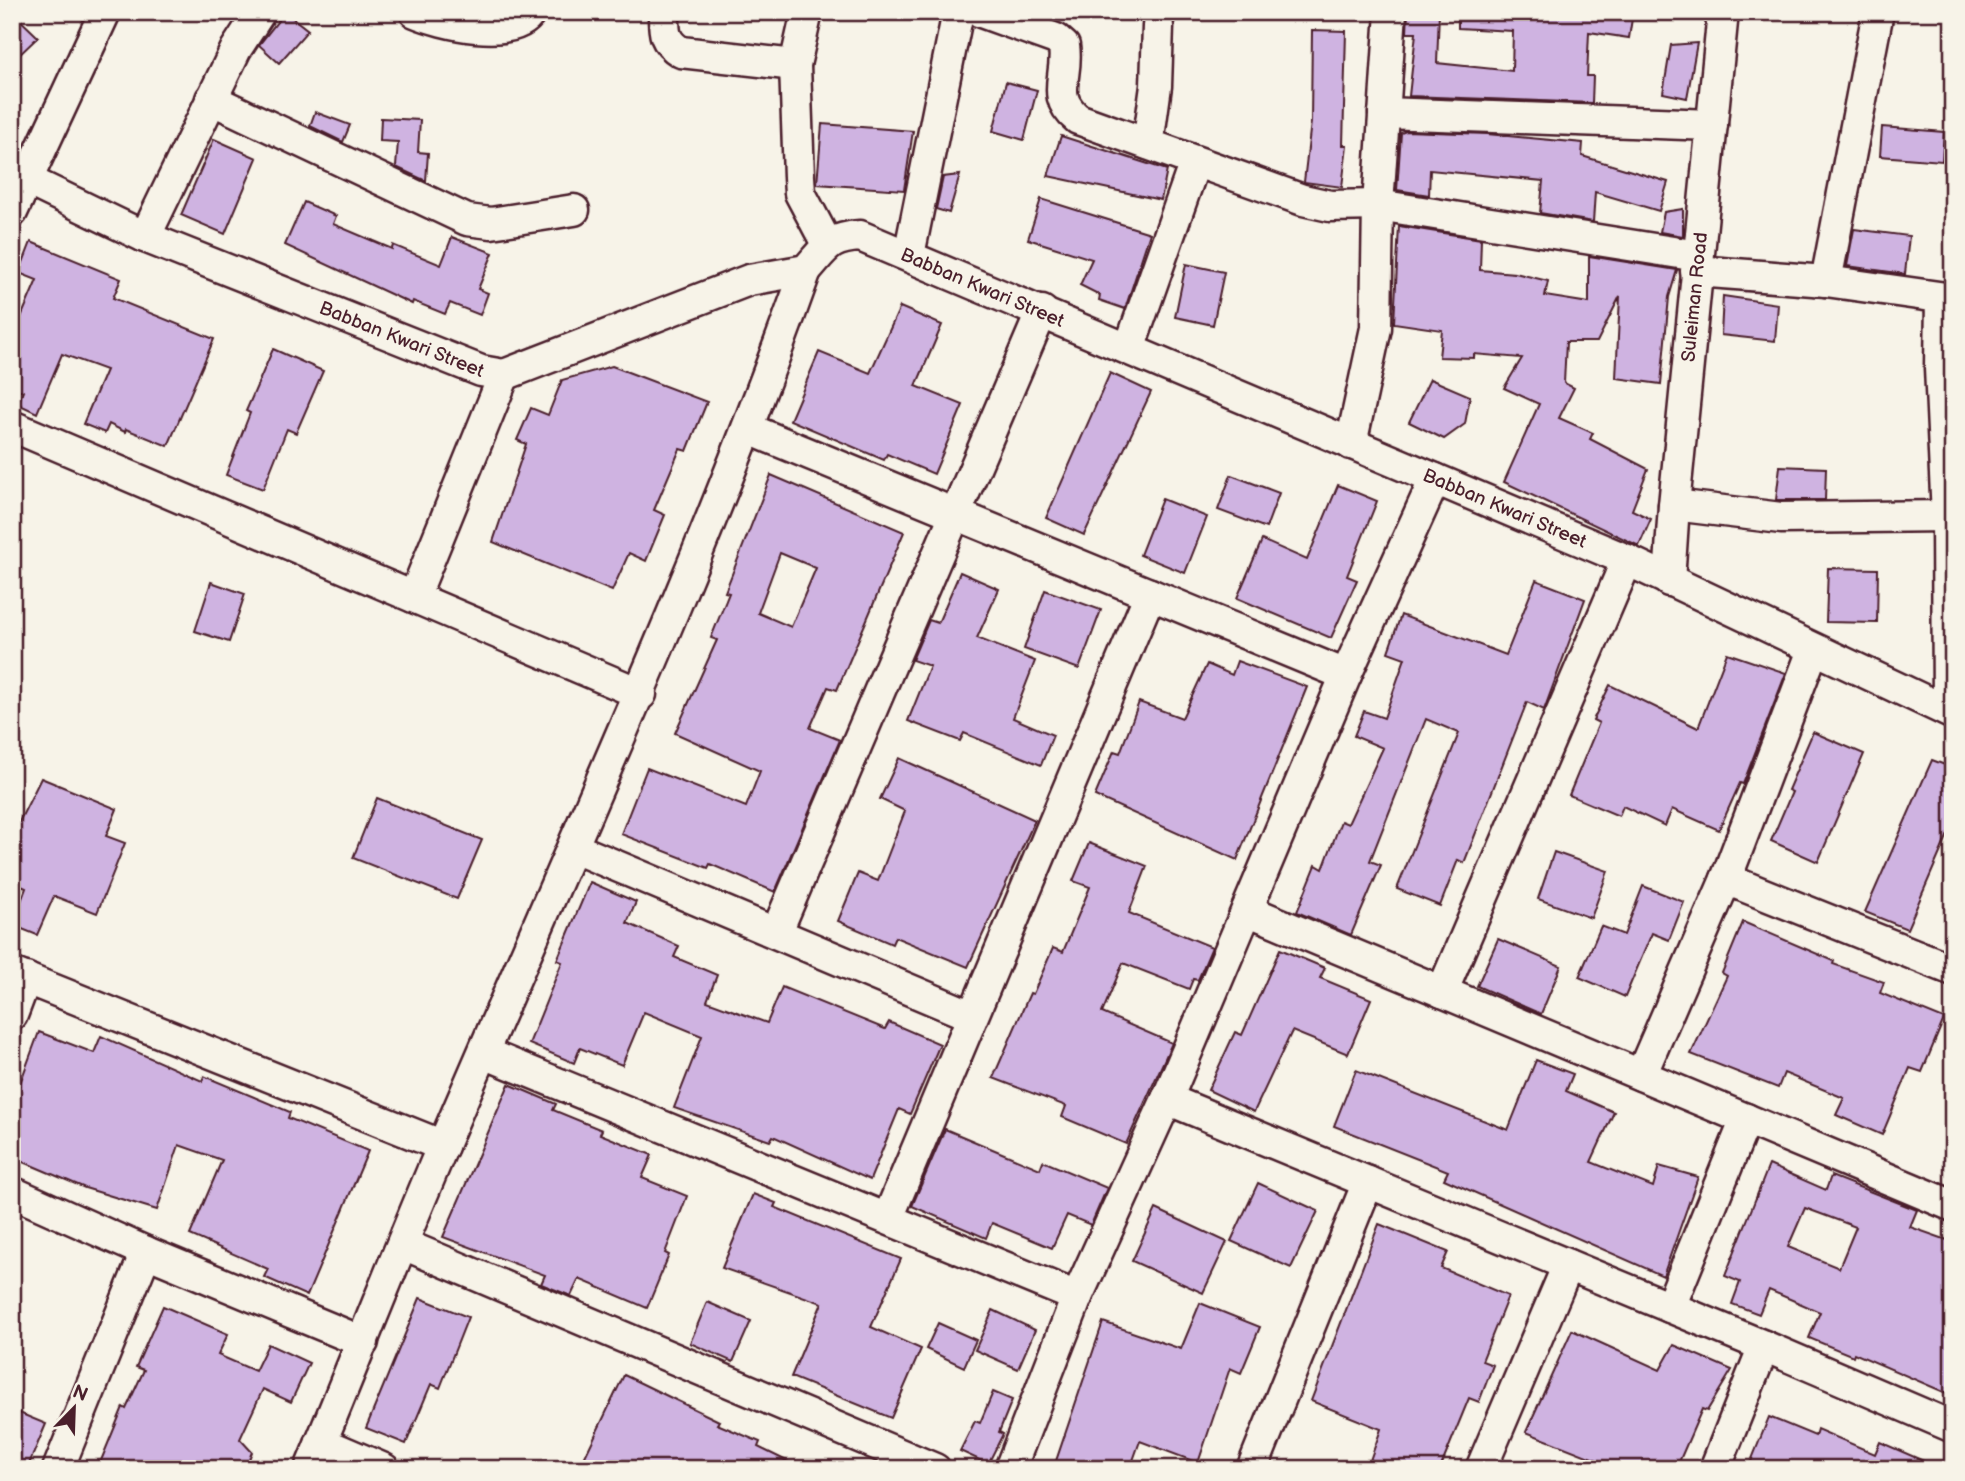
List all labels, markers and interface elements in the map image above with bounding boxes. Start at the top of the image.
street label: Suleiman Road [1677,231,1713,363]
street label: Babban Kwari Street [897,243,1068,332]
street label: Babban Kwari Street [316,296,488,383]
street label: Babban Kwari Street [1419,464,1590,553]
north arrow [38,1372,108,1442]
text: N [69,1380,91,1407]

